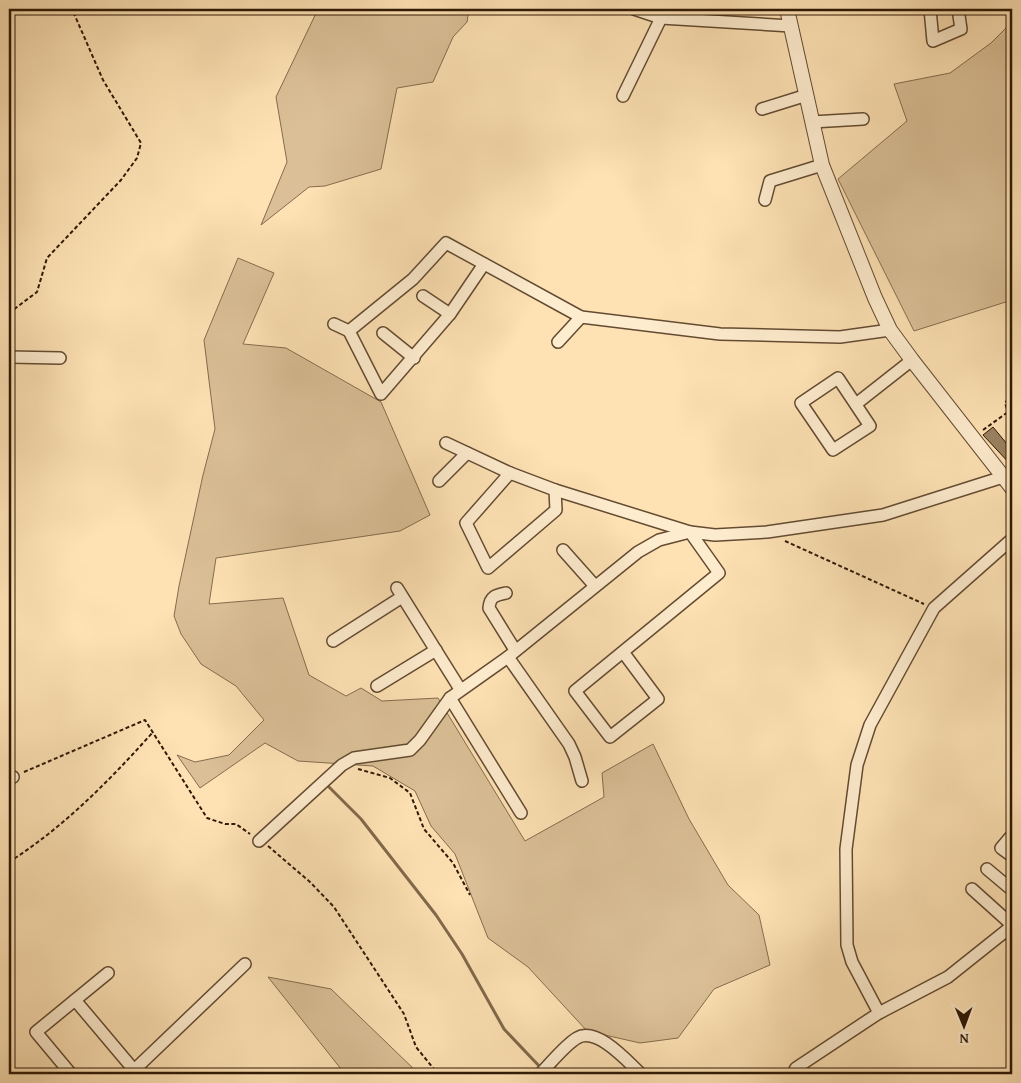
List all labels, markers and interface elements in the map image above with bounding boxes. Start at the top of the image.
north arrow [938,1000,988,1050]
text: N [959,1029,969,1049]

